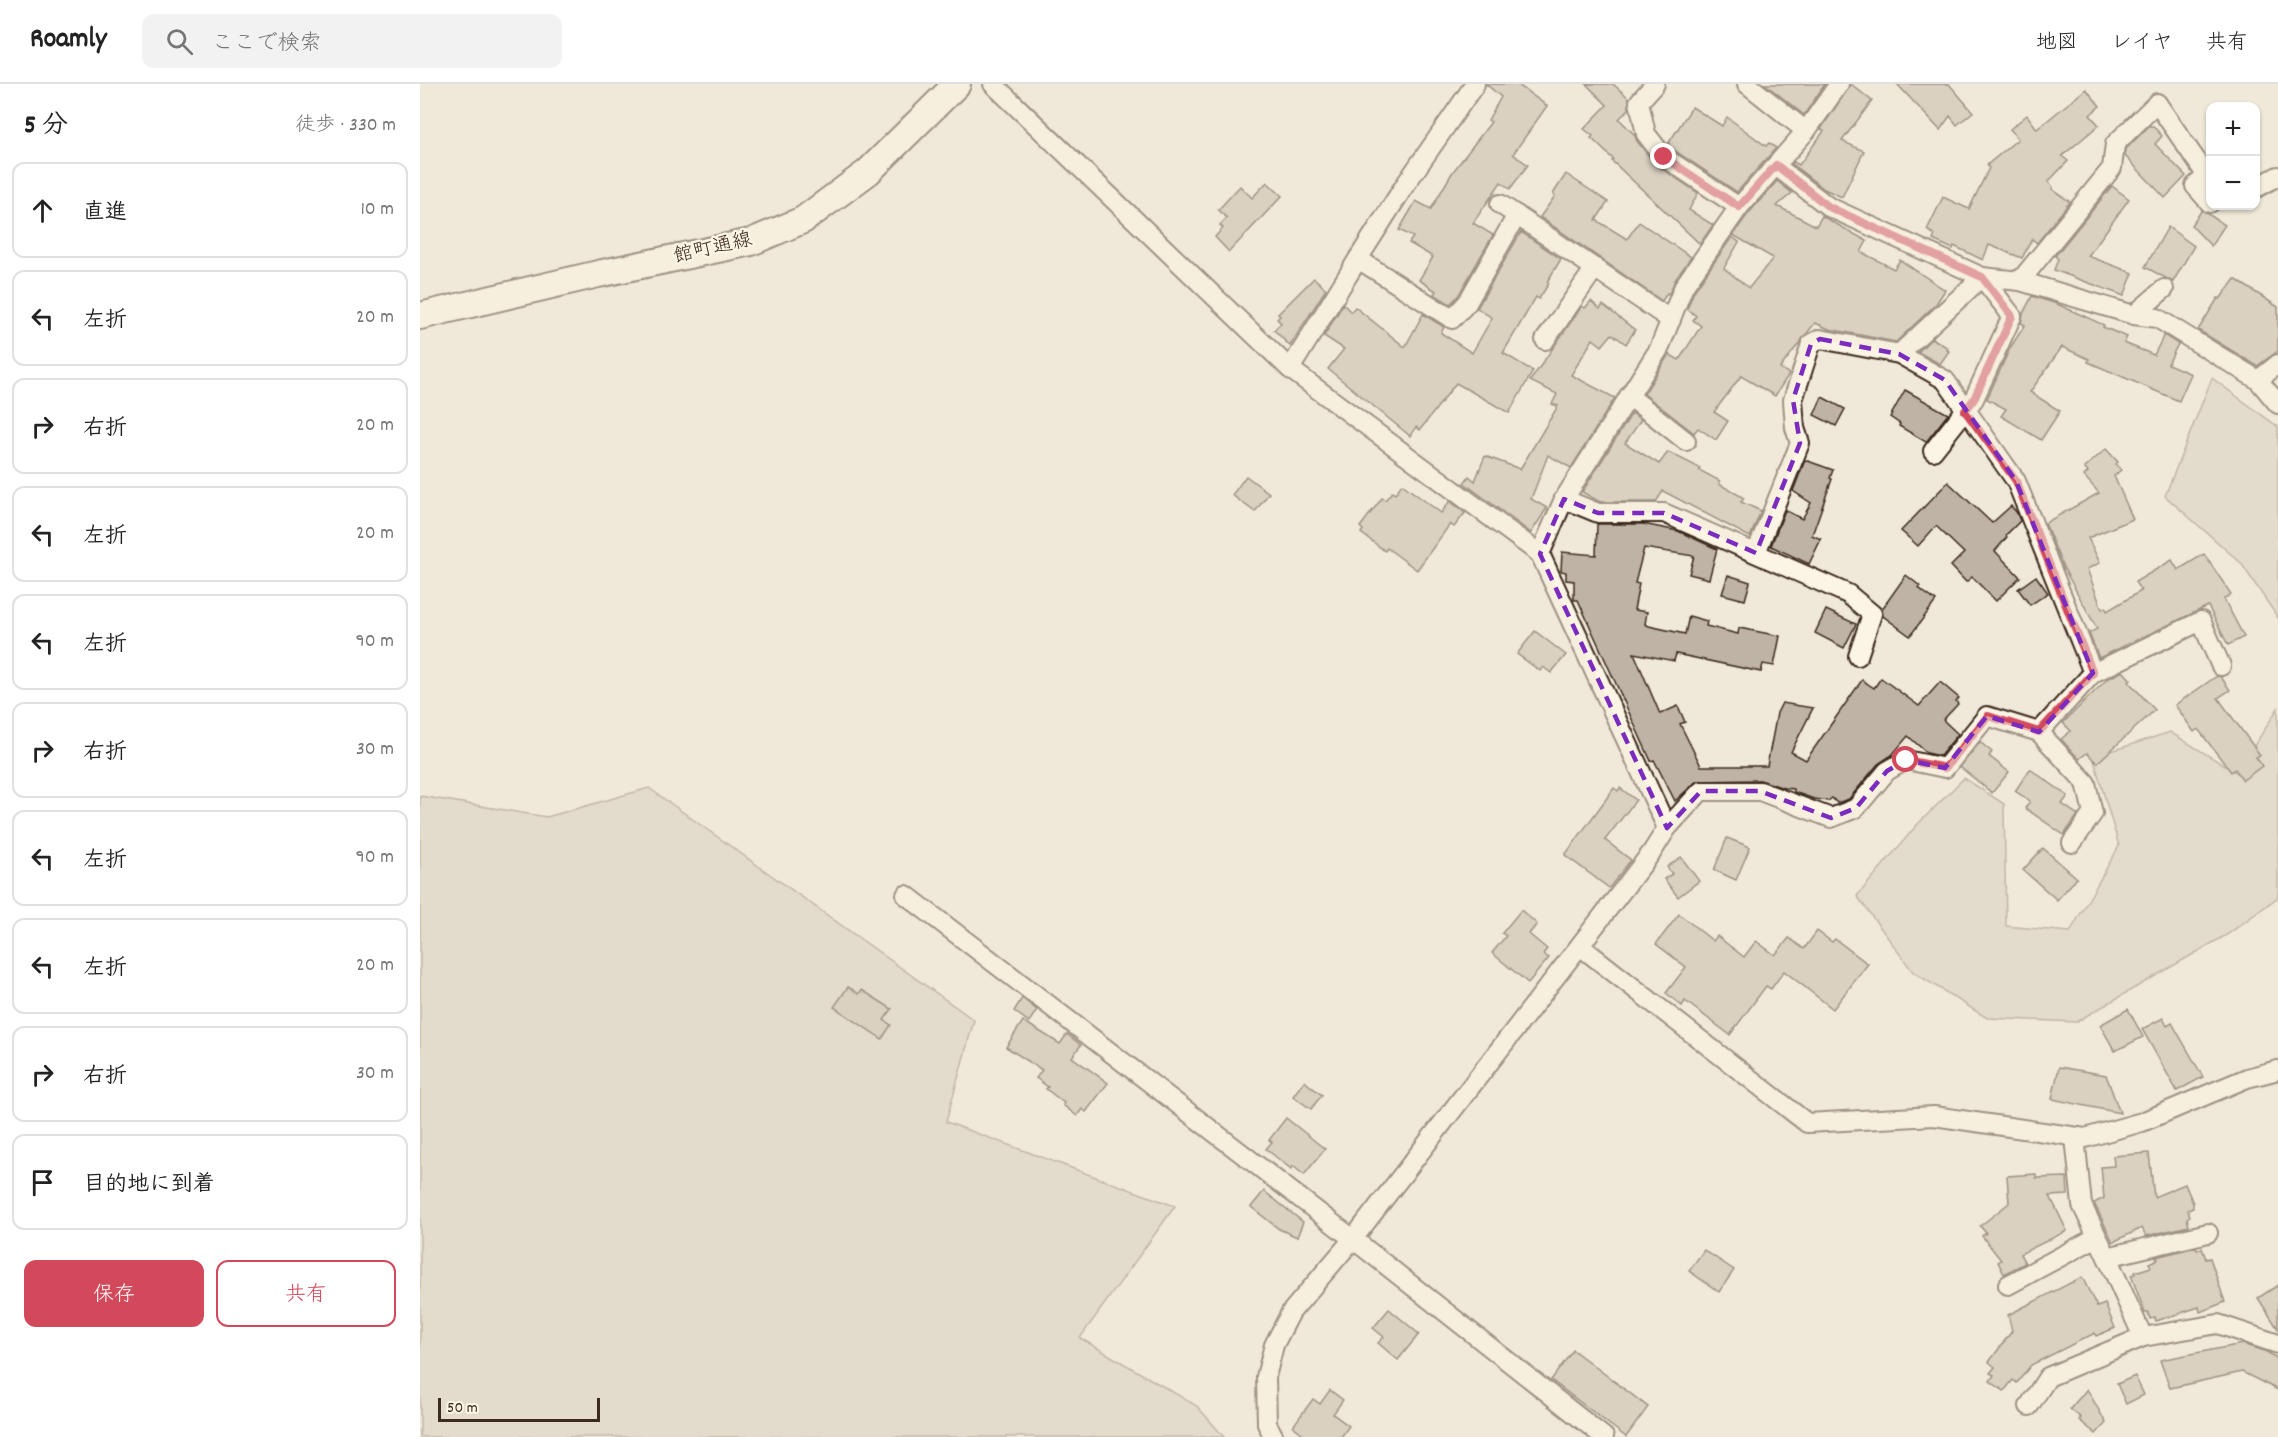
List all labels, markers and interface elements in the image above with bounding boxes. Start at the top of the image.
search box [142,14,562,68]
text: Roamly [30,21,106,61]
icon: search [163,25,196,58]
text: ここで検索 [211,29,321,60]
text: 地図 [2036,29,2078,59]
text: レイヤ [2111,29,2173,59]
text: 共有 [2206,29,2248,59]
map controls [2206,102,2260,210]
button: + [2206,102,2260,156]
text: 5 分 [24,108,68,145]
text: 徒歩 · 330 m [295,112,396,140]
route end [1650,143,1676,169]
button: − [2206,156,2260,210]
icon: ahead [26,194,59,227]
text: 10 m [360,196,394,224]
text: 直進 [83,198,127,229]
street label: 館町通線 [671,226,755,272]
icon: left [26,302,59,335]
text: 20 m [356,304,394,332]
text: 左折 [83,306,127,337]
icon: right [26,410,59,443]
text: 20 m [356,412,394,440]
text: 右折 [83,414,127,445]
icon: left [26,518,59,551]
text: 20 m [356,520,394,548]
text: 左折 [83,522,127,553]
icon: left [26,626,59,659]
text: 90 m [356,628,394,656]
text: 左折 [83,630,127,661]
icon: right [26,734,59,767]
text: 30 m [356,736,394,764]
text: 右折 [83,738,127,769]
route start [1892,746,1918,772]
icon: left [26,842,59,875]
text: 90 m [356,844,394,872]
text: 左折 [83,846,127,877]
icon: left [26,950,59,983]
text: 20 m [356,952,394,980]
text: 左折 [83,954,127,985]
icon: right [26,1058,59,1091]
text: 30 m [356,1060,394,1088]
text: 右折 [83,1062,127,1093]
icon: arrive [26,1166,59,1199]
text: 目的地に到着 [83,1170,215,1201]
button: 保存 [24,1260,204,1327]
button: 共有 [216,1260,396,1327]
scale bar [438,1395,600,1422]
text: 50 m [447,1397,478,1420]

